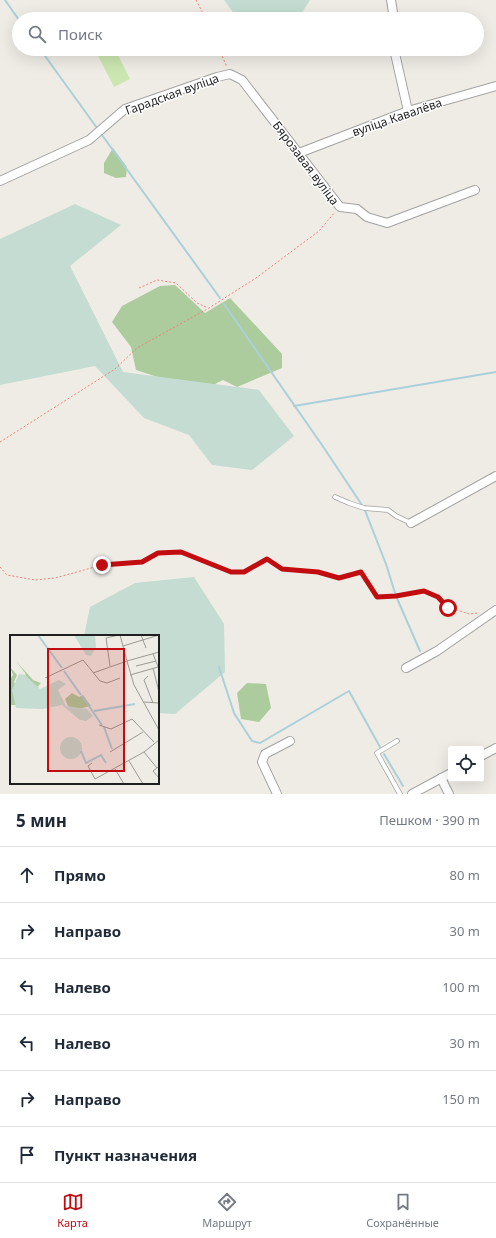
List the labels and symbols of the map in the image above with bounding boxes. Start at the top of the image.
street label: Гарадская вуліца [123,69,221,119]
street label: вуліца Кавалёва [350,94,444,140]
street label: Бярозавая вуліца [269,118,343,208]
route end [93,556,111,574]
route start [439,599,457,617]
inset map [10,635,159,784]

